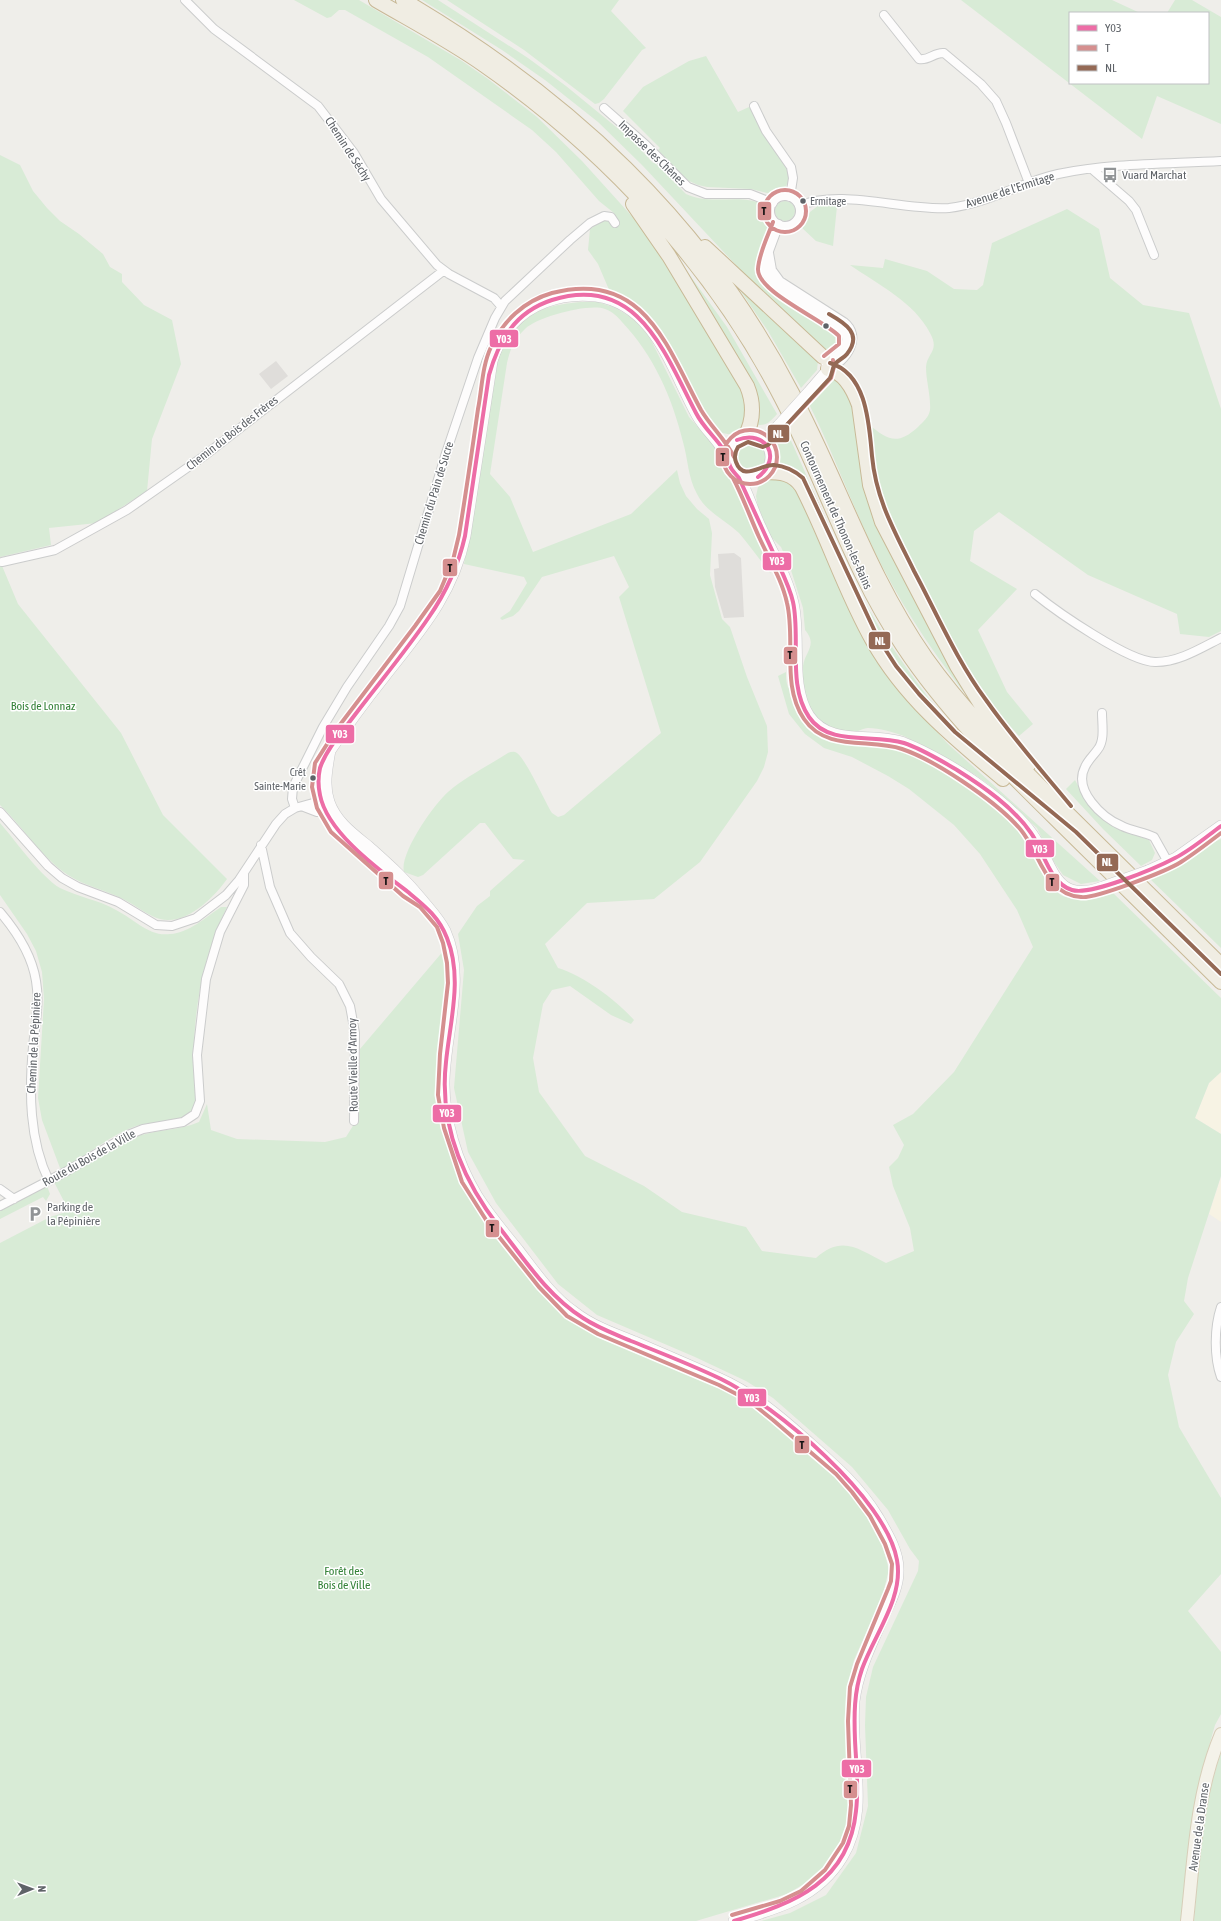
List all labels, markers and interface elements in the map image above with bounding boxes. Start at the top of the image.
legend [1069,12,1209,84]
text: Y03 [1105,21,1122,35]
text: T [1105,41,1111,55]
text: NL [1105,61,1117,75]
street label: Chemin de Séchy [322,114,374,184]
street label: Impasse des Chênes [616,117,688,189]
bus stop icon: Vuard Marchat [1101,166,1119,184]
place label: Vuard Marchat [1122,168,1187,182]
street label: Avenue de l'Ermitage [964,169,1056,211]
place label: Ermitage [810,195,846,207]
marker: Ermitage [798,196,808,206]
line badge: T [757,201,772,221]
text: T [762,205,767,217]
unlabelled marker [821,321,831,331]
line badge: Y03 [489,329,519,348]
text: Y03 [495,333,512,345]
street label: Chemin du Bois des Frères [183,393,281,473]
line badge: NL [767,424,790,443]
text: NL [773,428,784,440]
street label: Contournement de Thonon-les-Bains [797,439,875,591]
street label: Chemin du Pain de Sucre [412,440,456,546]
line badge: T [715,447,730,467]
text: T [721,451,726,463]
line badge: Y03 [762,552,792,571]
text: Y03 [768,555,785,567]
line badge: T [442,558,458,577]
text: T [448,562,453,574]
line badge: NL [868,631,891,650]
text: NL [875,635,886,647]
line badge: T [783,646,798,665]
text: T [788,649,793,661]
park label: Bois de Lonnaz [11,699,76,713]
line badge: Y03 [325,724,355,744]
text: Y03 [331,728,348,740]
place label: Crêt Sainte-Marie [254,766,306,792]
marker: Crêt Sainte-Marie [308,773,318,783]
line badge: Y03 [1025,839,1055,858]
text: Y03 [1031,843,1048,855]
line badge: NL [1096,853,1119,872]
text: NL [1102,856,1113,868]
line badge: T [378,871,394,890]
line badge: T [1045,873,1060,892]
text: T [384,875,389,887]
text: T [1050,876,1055,888]
street label: Chemin de la Pépinière [24,992,44,1094]
street label: Route Vieille d'Armoy [345,1018,361,1112]
line badge: Y03 [432,1104,462,1123]
text: Y03 [438,1107,455,1119]
street label: Route du Bois de la Ville [40,1127,138,1189]
place label: Parking de la Pépinière [47,1200,100,1228]
parking icon: Parking de la Pépinière [26,1205,44,1223]
line badge: T [485,1219,500,1238]
text: T [490,1222,495,1234]
line badge: Y03 [737,1388,767,1407]
text: Y03 [743,1392,760,1404]
line badge: T [794,1435,810,1454]
text: T [800,1439,805,1451]
park label: Forêt des Bois de Ville [317,1564,371,1592]
line badge: Y03 [841,1759,872,1778]
text: Y03 [848,1763,865,1775]
line badge: T [843,1780,858,1799]
street label: Avenue de la Dranse [1186,1782,1212,1872]
text: T [848,1783,853,1795]
north arrow [12,1869,52,1909]
text: N [36,1885,48,1892]

